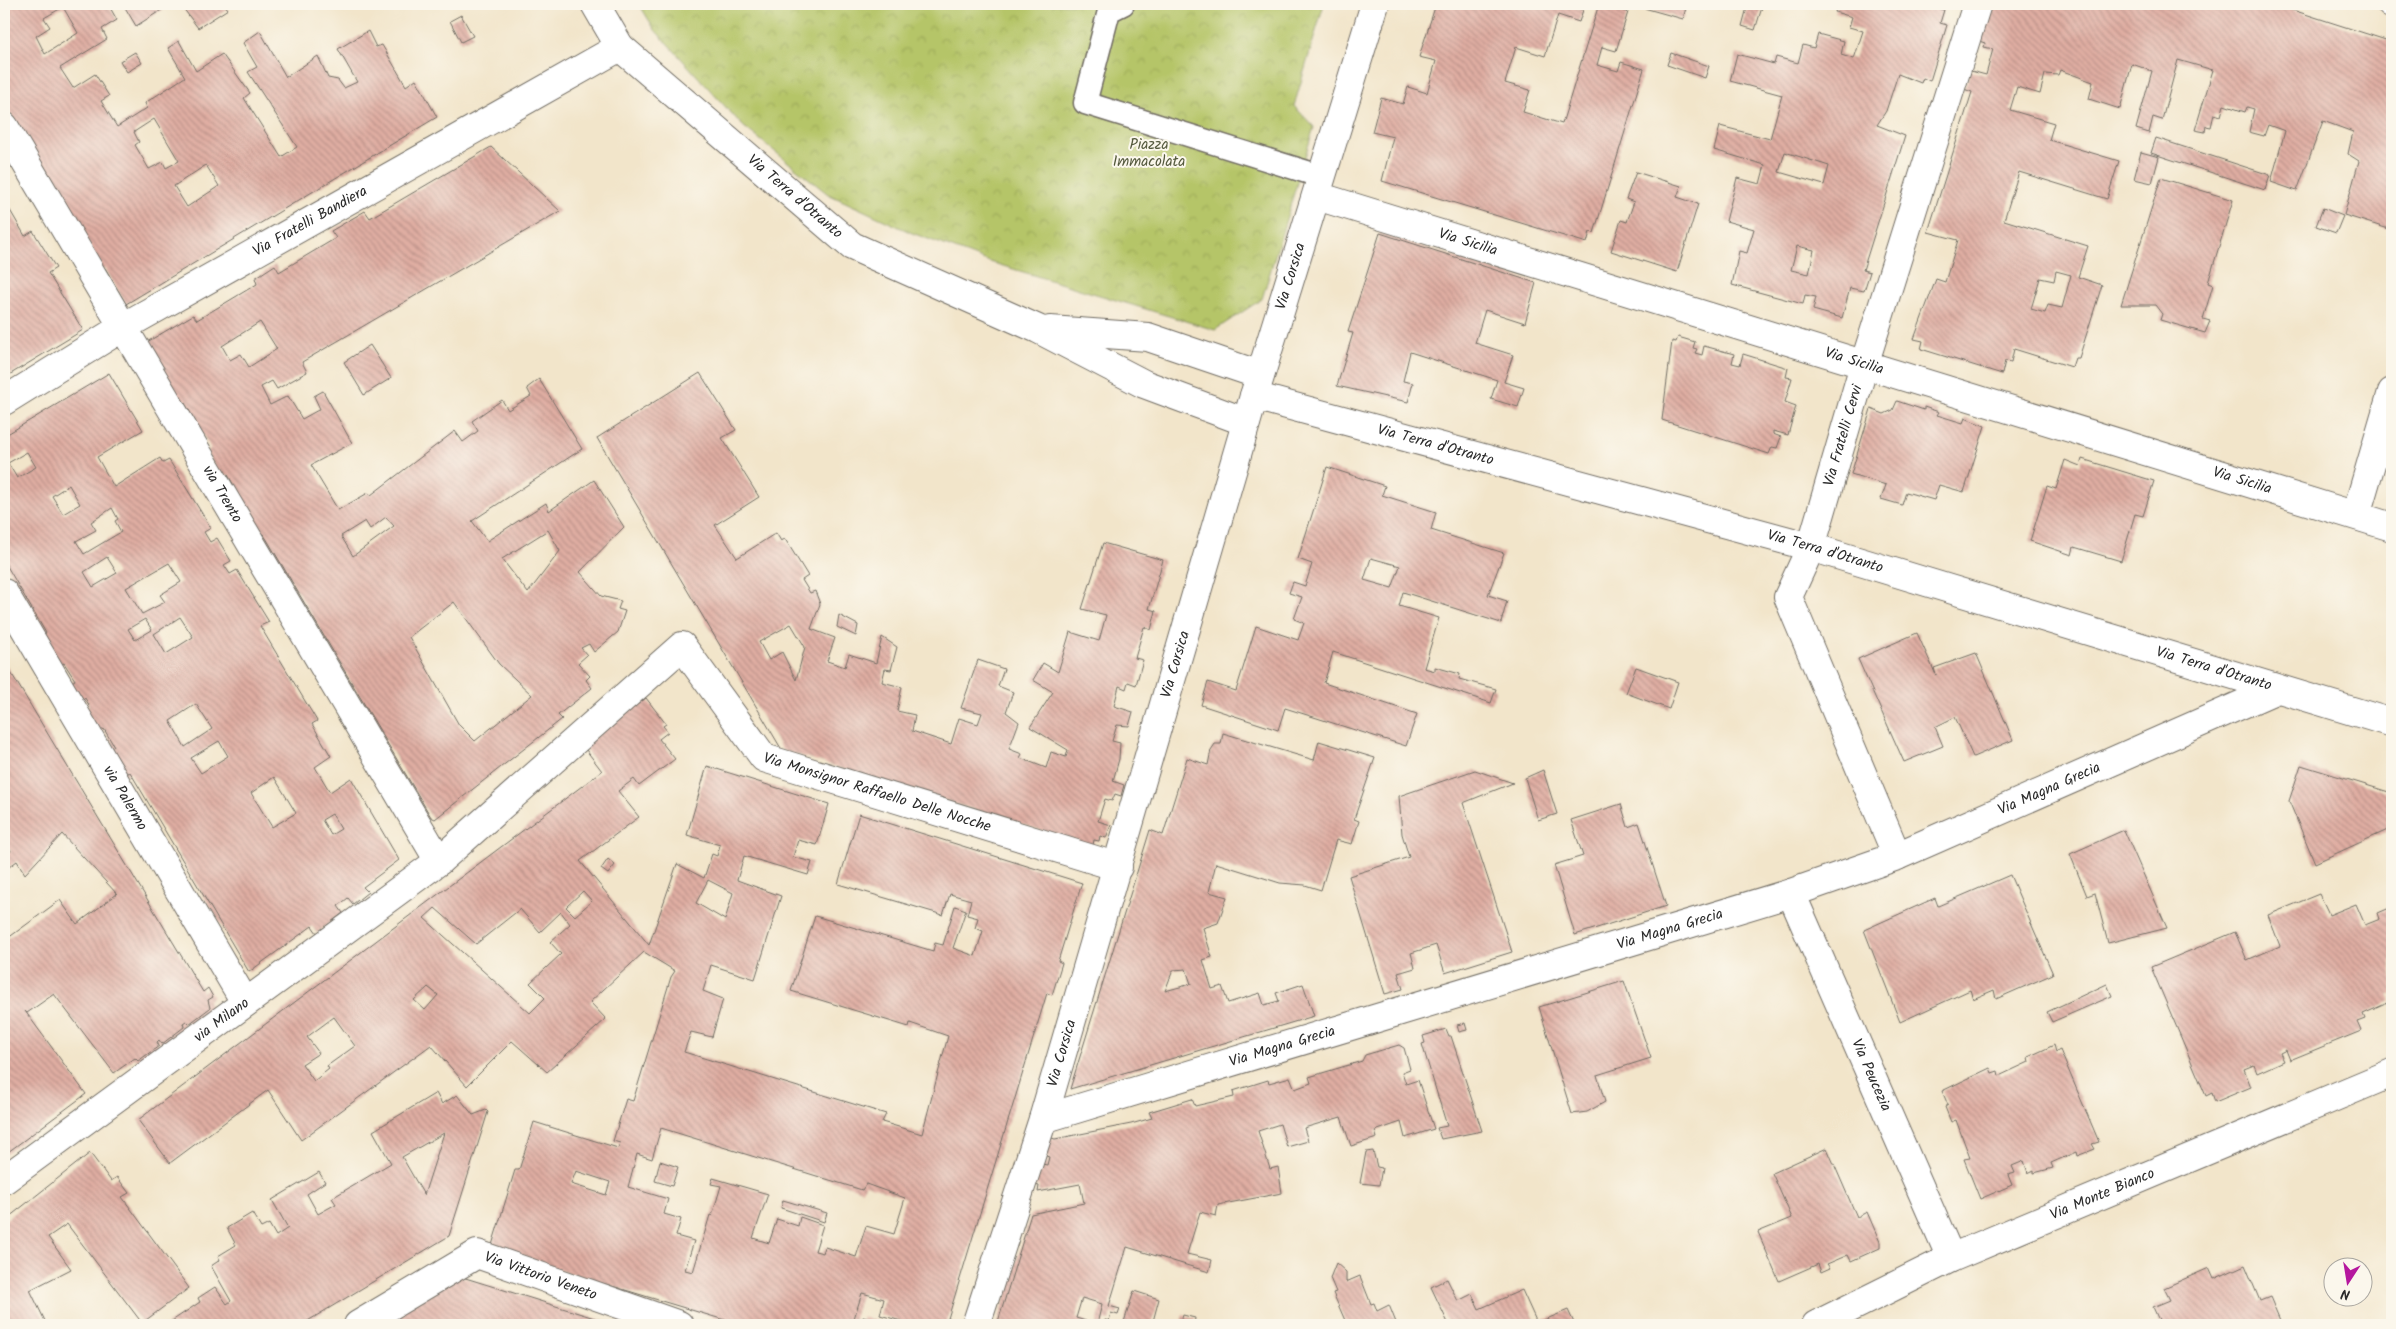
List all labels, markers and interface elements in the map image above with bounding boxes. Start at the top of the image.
park label: Piazza Immacolata [1113,133,1185,174]
street label: Via Terra d'Otranto [742,149,848,245]
street label: Via Fratelli Bandiera [248,180,372,264]
street label: Via Sicilia [1435,222,1501,263]
street label: Via Corsica [1269,240,1313,313]
street label: Via Sicilia [1822,341,1887,382]
street label: Via Fratelli Cervi [1817,381,1870,489]
street label: Via Terra d'Otranto [1375,418,1497,472]
street label: Via Sicilia [2210,460,2275,501]
street label: via Trento [196,461,249,528]
street label: Via Terra d'Otranto [1764,524,1886,580]
street label: Via Corsica [1154,628,1197,701]
street label: Via Terra d'Otranto [2153,640,2275,698]
street label: Via Monsignor Raffaello Delle Nocche [760,746,994,839]
street label: Via Magna Grecia [1994,756,2104,822]
street label: via Palermo [96,761,154,835]
street label: Via Magna Grecia [1614,902,1726,957]
street label: via Milano [189,992,255,1049]
street label: Via Corsica [1041,1017,1083,1090]
street label: Via Magna Grecia [1226,1019,1338,1074]
street label: Via Peucezia [1844,1035,1897,1116]
street label: Via Monte Bianco [2046,1162,2159,1227]
street label: Via Vittorio Veneto [481,1245,600,1307]
north arrow [2324,1256,2374,1306]
text: N [2339,1282,2352,1305]

